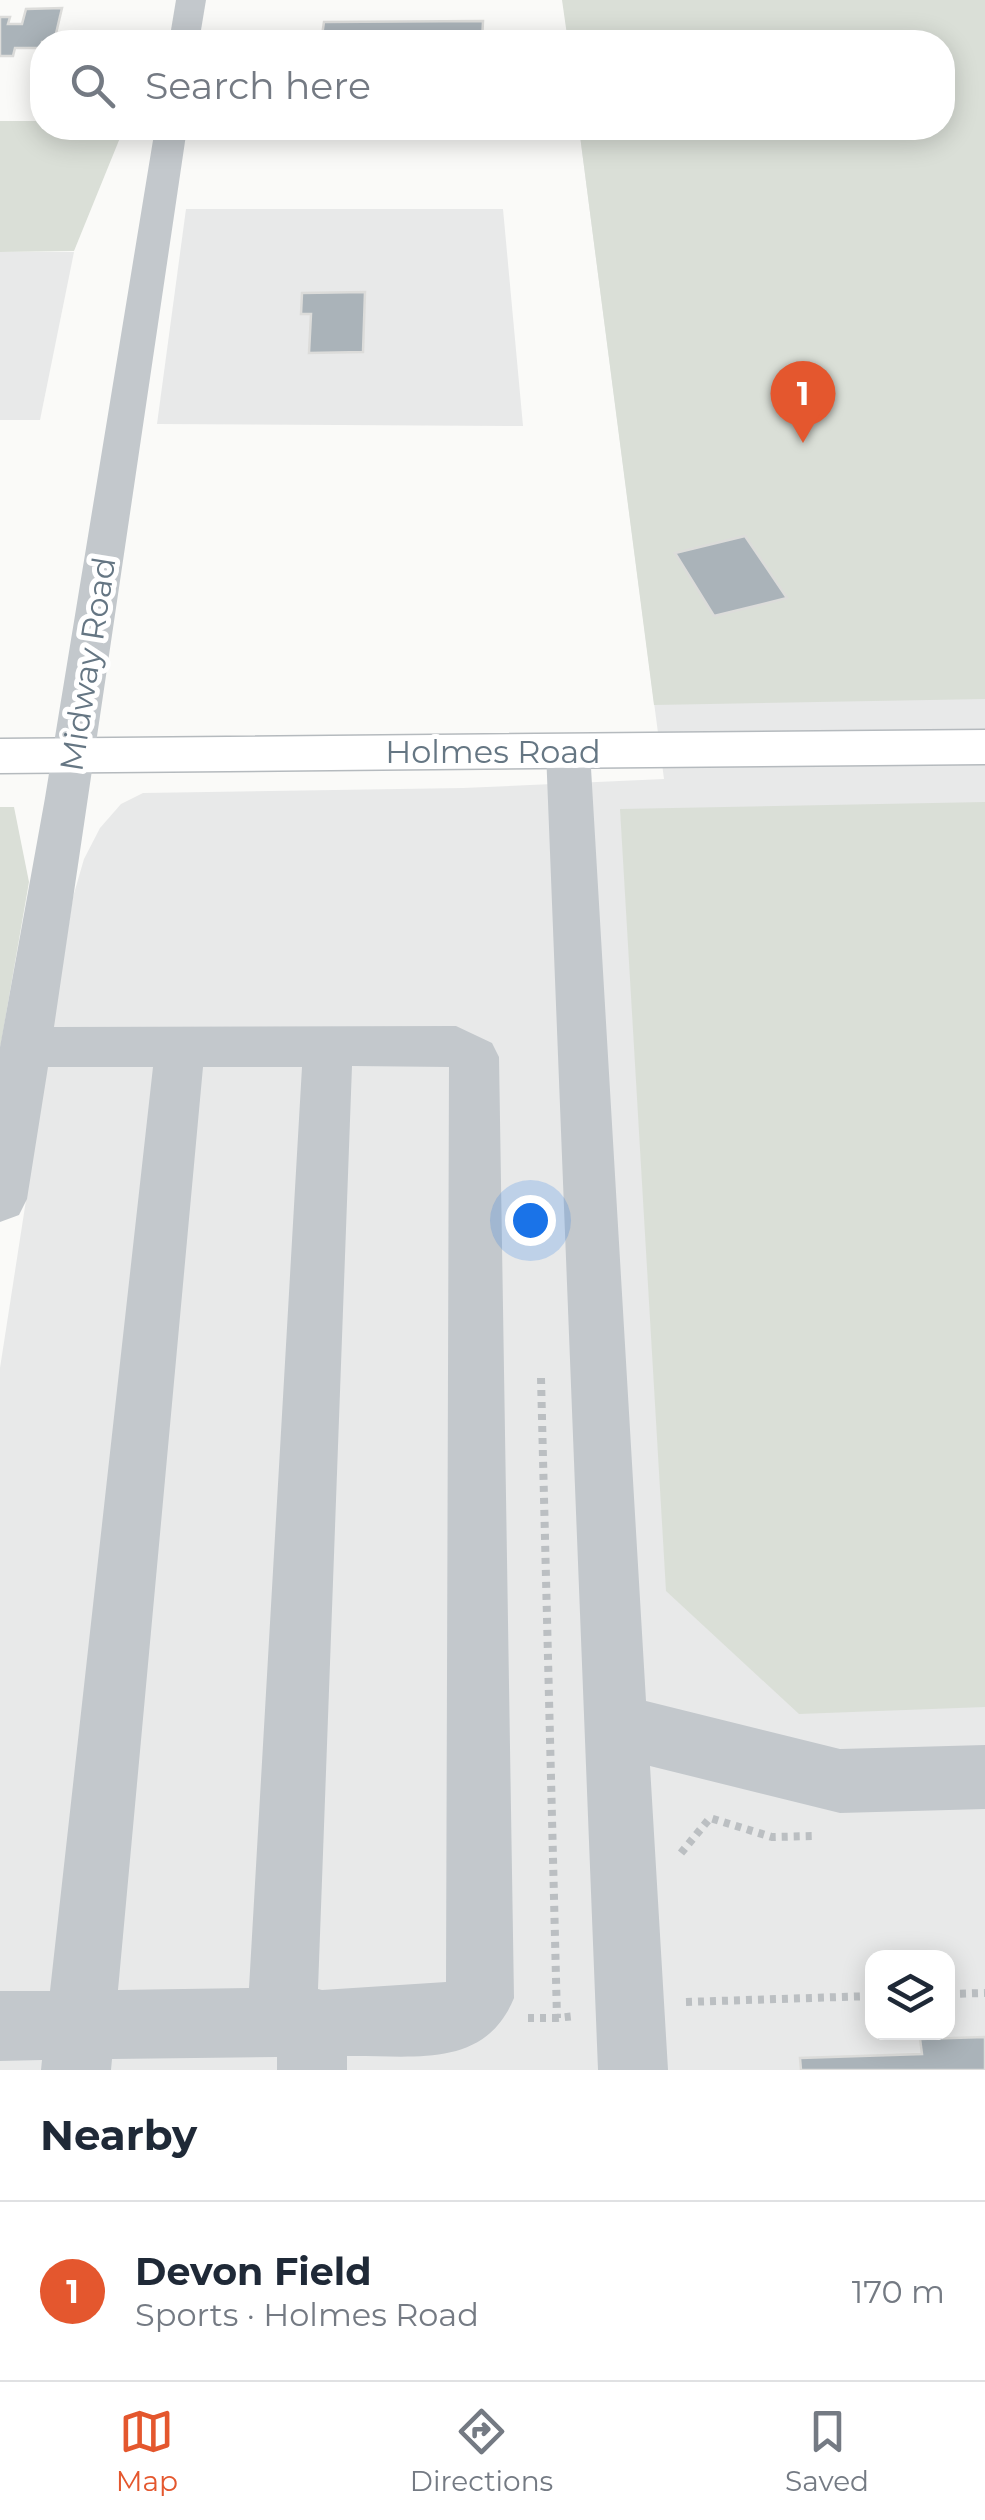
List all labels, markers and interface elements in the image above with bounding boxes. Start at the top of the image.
search box [30,30,955,140]
icon: search [65,58,120,113]
text: Search here [145,62,371,109]
pin: 1 [770,360,836,443]
street label: Midway Road [51,554,124,774]
street label: Holmes Road [385,732,601,771]
your location [505,1195,556,1246]
map controls [865,1950,955,2040]
button: layers [865,1950,955,2040]
text: Nearby [40,2109,197,2161]
text: Devon Field [135,2248,371,2295]
text: 1 [66,2272,79,2311]
text: 170 m [852,2272,945,2311]
text: Sports · Holmes Road [135,2295,479,2334]
tab: Map [116,2404,178,2498]
tab: Directions [410,2404,553,2498]
tab: Saved [785,2404,869,2498]

